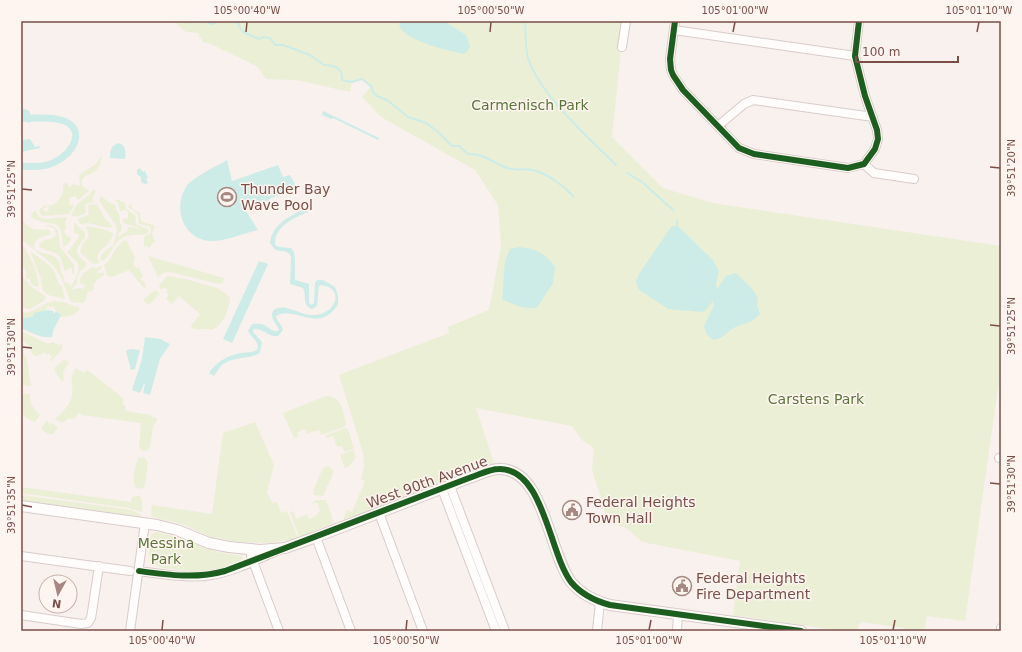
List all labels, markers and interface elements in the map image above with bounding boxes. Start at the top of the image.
text: 105°00'40"W [214,5,280,16]
text: 105°00'50"W [458,5,524,16]
text: 105°01'00"W [702,5,768,16]
text: 105°01'10"W [946,5,1012,16]
scale bar [856,38,958,64]
text: 100 m [862,45,900,59]
park label: Carmenisch Park [471,97,590,113]
text: 39°51'20"N [1006,139,1017,197]
text: 39°51'25"N [6,160,17,218]
place label: Thunder Bay Wave Pool [240,181,330,213]
sports icon: Thunder Bay Wave Pool [216,186,238,208]
text: 39°51'25"N [1006,297,1017,355]
text: 39°51'30"N [6,318,17,376]
park label: Carstens Park [768,391,865,407]
street label: West 90th Avenue [364,453,490,511]
text: 39°51'30"N [1006,455,1017,513]
text: 39°51'35"N [6,476,17,534]
place label: Federal Heights Town Hall [585,494,696,526]
public building icon: Federal Heights Town Hall [561,499,583,521]
park label: Messina Park [138,535,194,567]
place label: Federal Heights Fire Department [696,570,811,602]
north arrow [38,574,78,614]
public building icon: Federal Heights Fire Department [671,575,693,597]
text: N [51,596,62,610]
text: 105°00'40"W [129,635,195,646]
text: 105°00'50"W [373,635,439,646]
text: 105°01'00"W [616,635,682,646]
text: 105°01'10"W [860,635,926,646]

